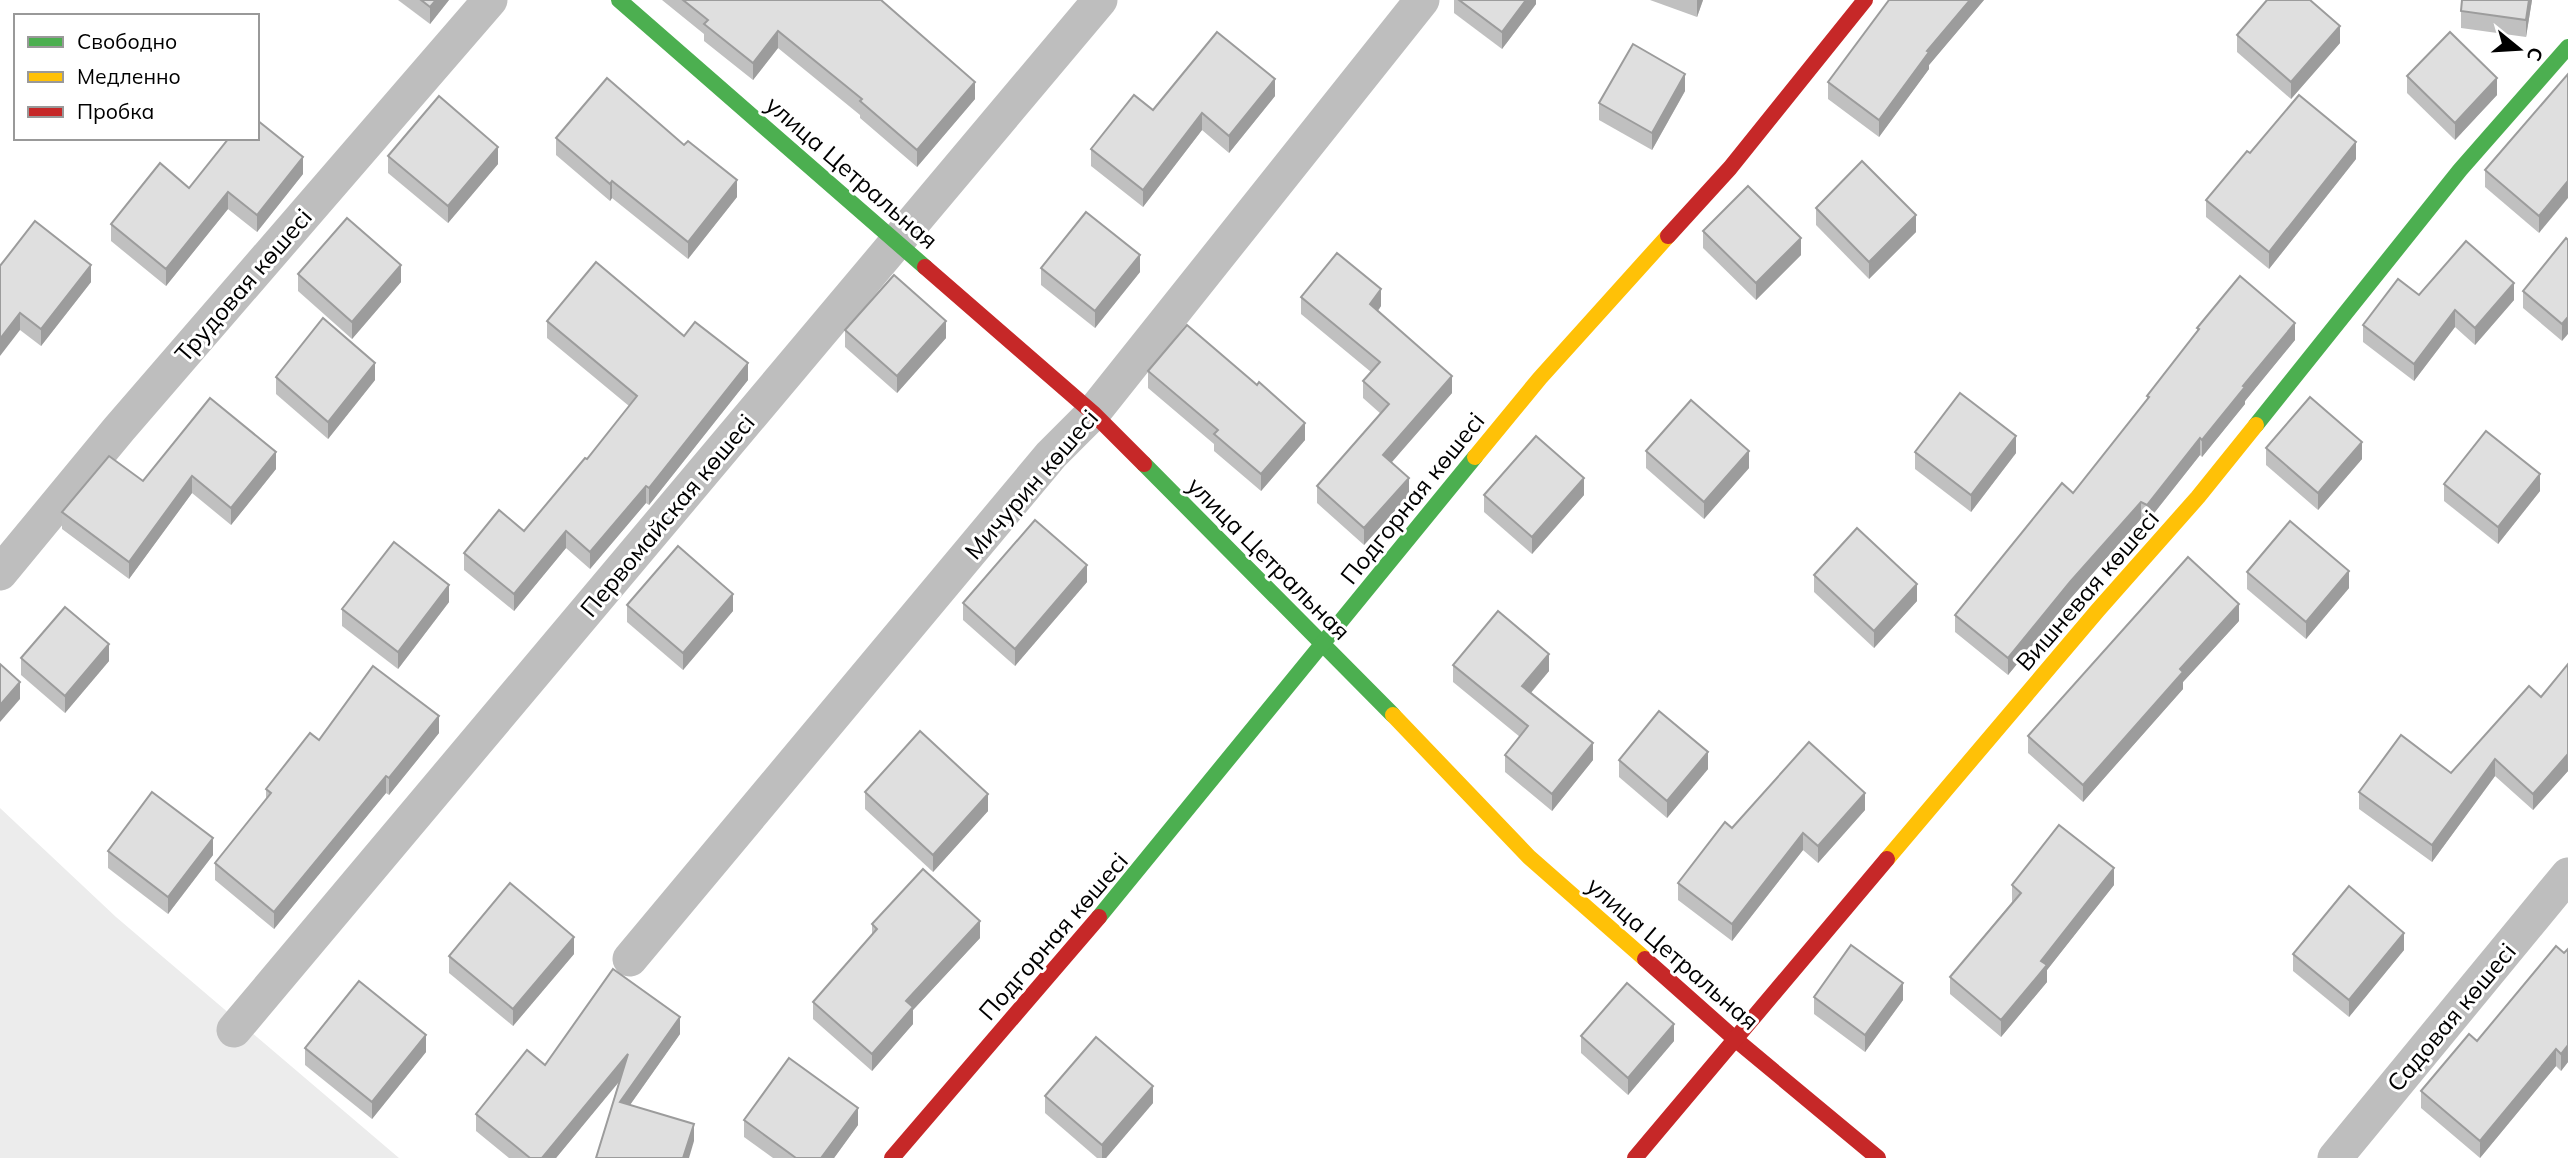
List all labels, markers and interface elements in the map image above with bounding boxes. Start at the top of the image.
legend [14,14,259,140]
north arrow [2484,14,2554,84]
text: Свободно [77,28,177,54]
text: С [2522,44,2549,64]
text: Медленно [77,63,181,89]
street label: улица Цетральная [760,89,944,255]
text: Пробка [77,98,154,124]
street label: Трудовая көшесі [168,202,318,368]
street label: Мичурин көшесі [958,403,1104,565]
street label: Подгорная көшесі [1333,406,1491,590]
street label: Первомайская көшесі [573,407,761,623]
street label: улица Цетральная [1181,470,1357,646]
street label: Вишневая көшесі [2009,503,2165,677]
street label: Подгорная көшесі [972,846,1134,1026]
street label: улица Цетральная [1581,870,1765,1036]
street label: Садовая көшесі [2380,937,2522,1097]

